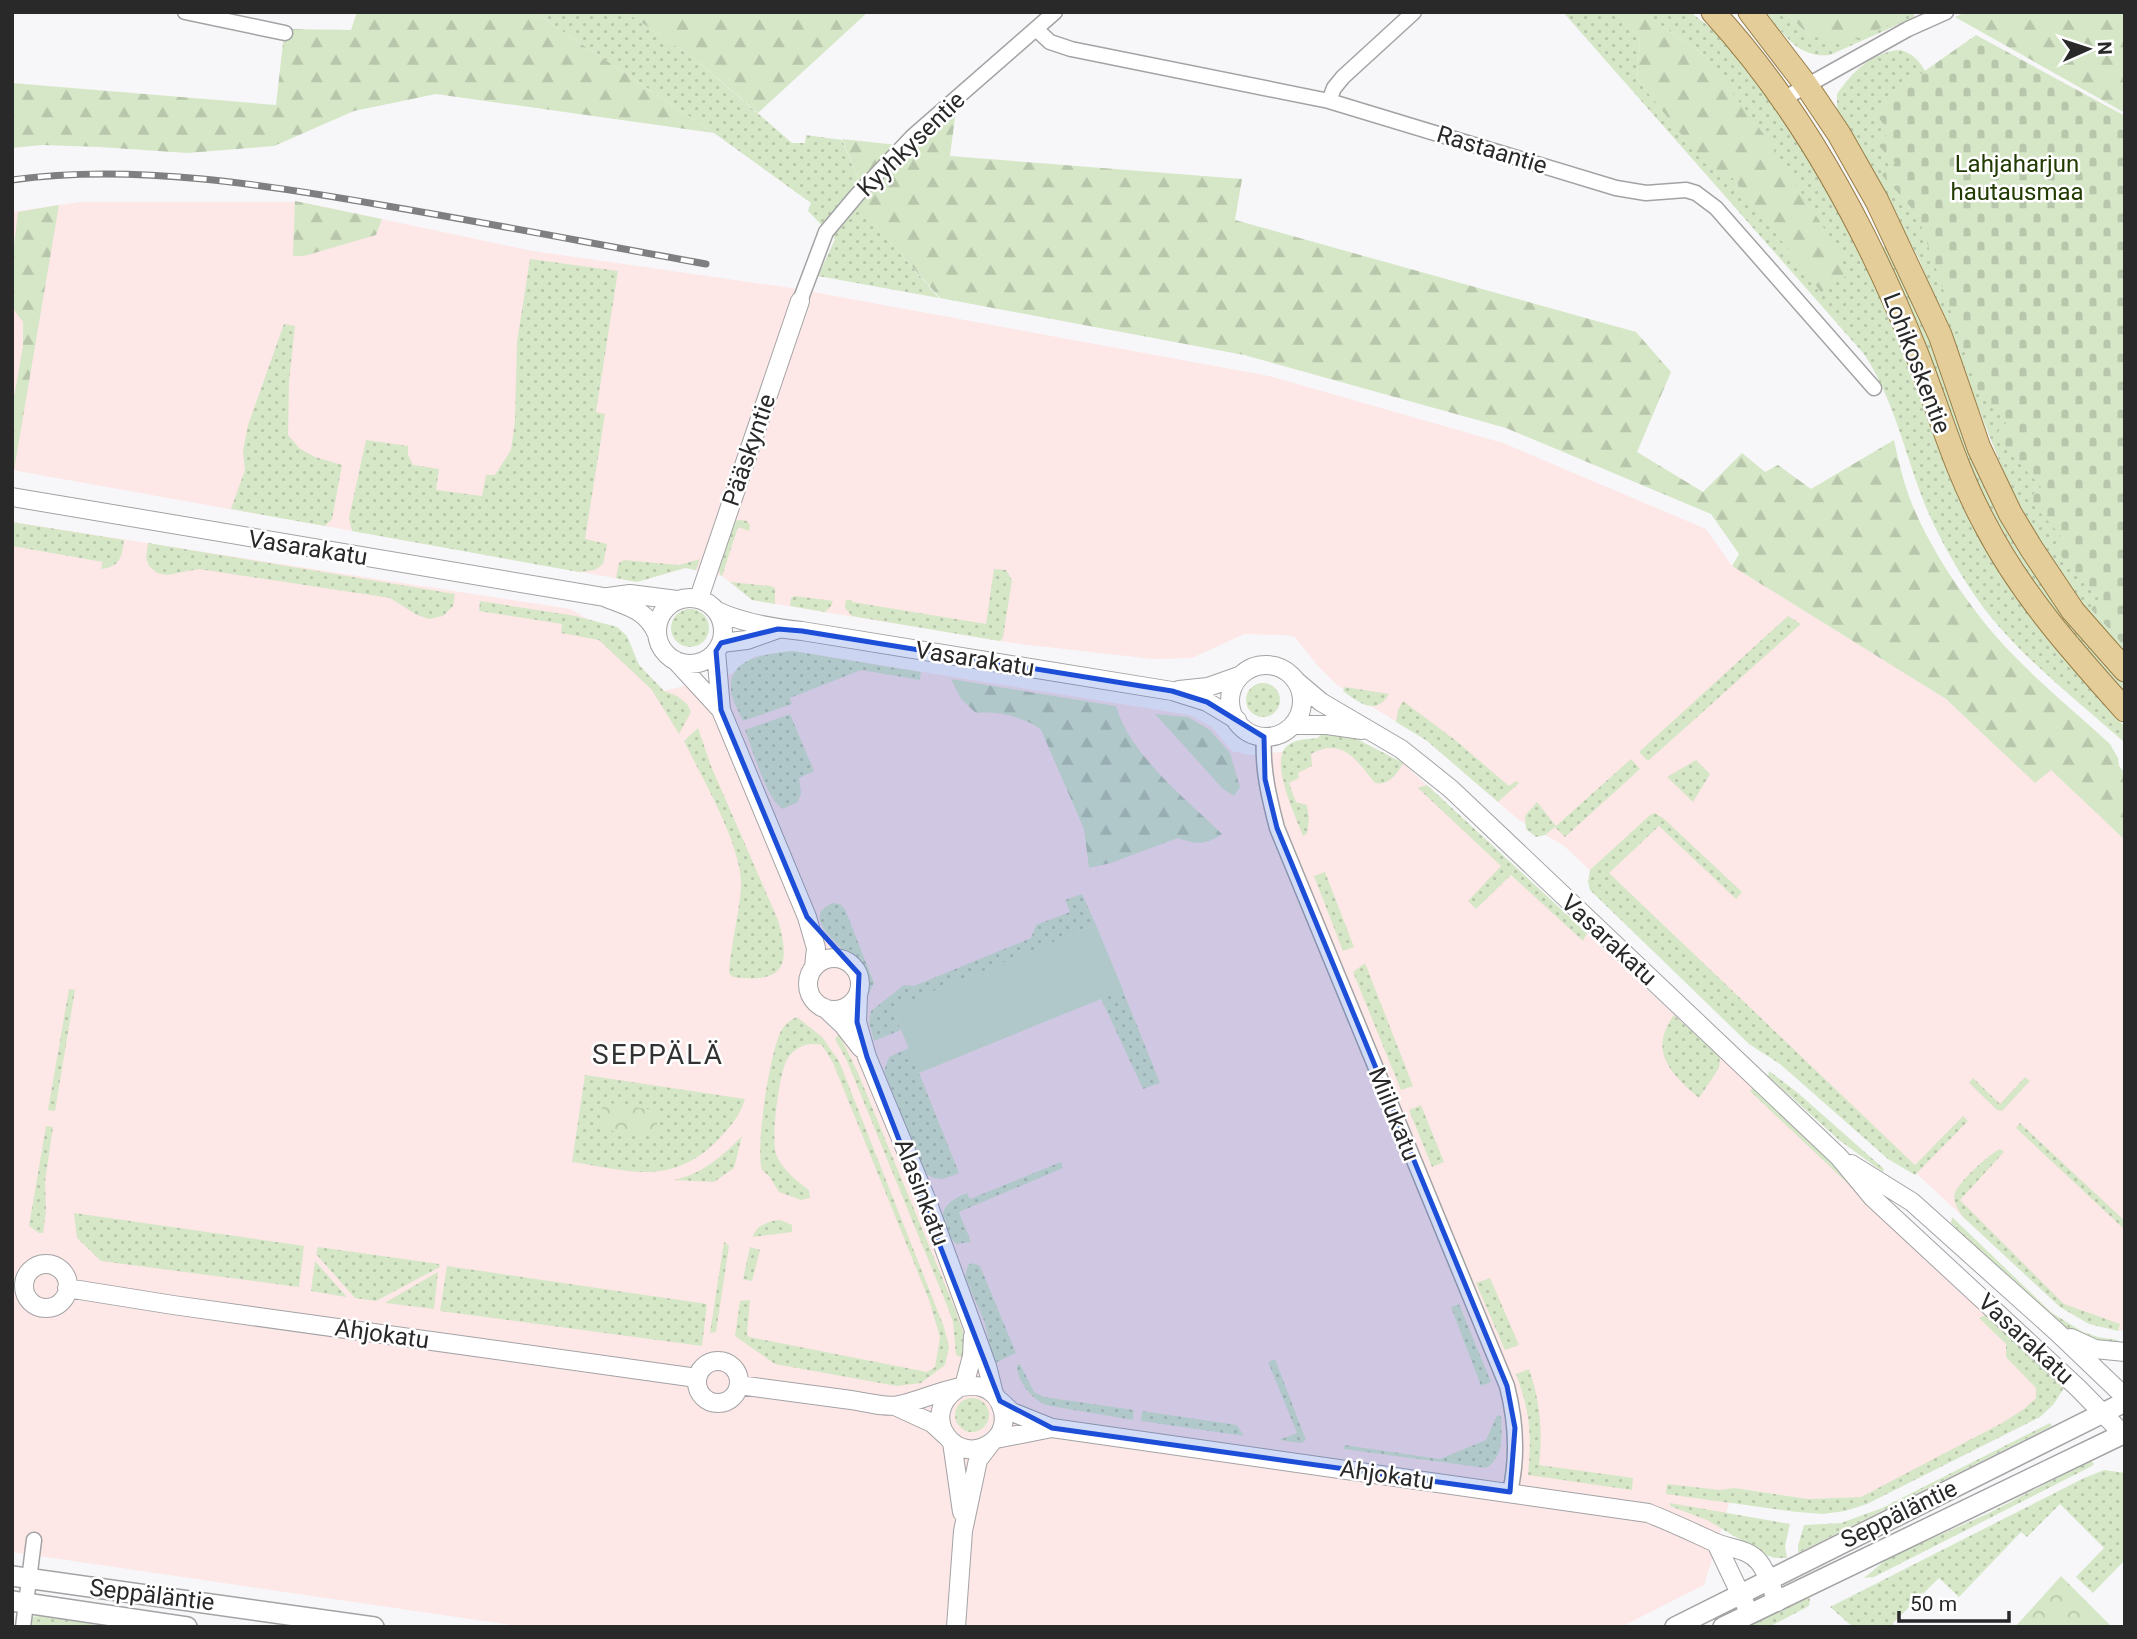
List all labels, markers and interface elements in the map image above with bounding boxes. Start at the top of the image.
north arrow [2053,14,2123,84]
text: N [2093,41,2116,55]
street label: Kyyhkysentie [851,86,971,202]
street label: Rastaantie [1433,120,1551,180]
park label: Lahjaharjun hautausmaa [1950,150,2084,206]
street label: Lohikoskentie [1877,289,1957,437]
street label: Pääskyntie [717,390,781,510]
street label: Vasarakatu [246,525,370,571]
street label: Vasarakatu [913,636,1037,682]
street label: Vasarakatu [1555,889,1663,991]
district label: SEPPÄLÄ [592,1038,724,1071]
street label: Miilukatu [1363,1063,1425,1165]
street label: Alasinkatu [889,1135,955,1249]
street label: Vasarakatu [1972,1288,2080,1390]
street label: Ahjokatu [333,1314,431,1354]
street label: Ahjokatu [1338,1455,1436,1495]
street label: Seppäläntie [1836,1474,1962,1554]
street label: Seppäläntie [88,1573,216,1617]
scale bar [1899,1580,2009,1624]
text: 50 m [1910,1592,1957,1616]

